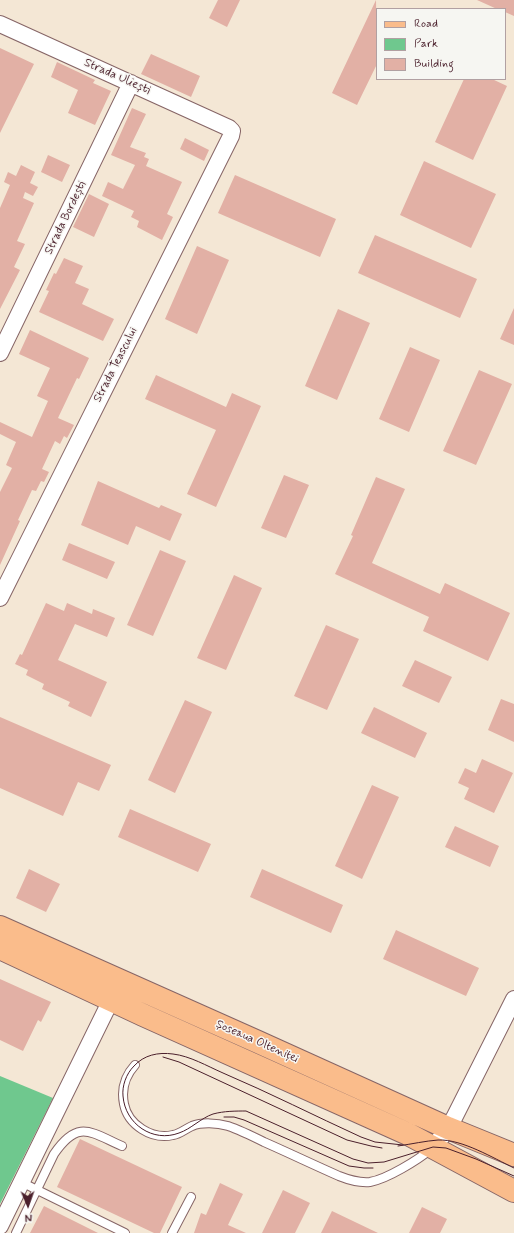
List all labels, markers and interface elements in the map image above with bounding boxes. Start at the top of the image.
legend [376,8,506,80]
text: Road [414,16,438,32]
text: Park [414,36,438,52]
street label: Strada Uliești [82,56,152,98]
text: Building [414,56,454,72]
street label: Strada Bordești [42,179,90,257]
street label: Strada Teascului [91,325,141,405]
street label: Șoseaua Olteniței [213,1017,301,1067]
north arrow [8,1185,48,1225]
text: N [25,1210,32,1224]

